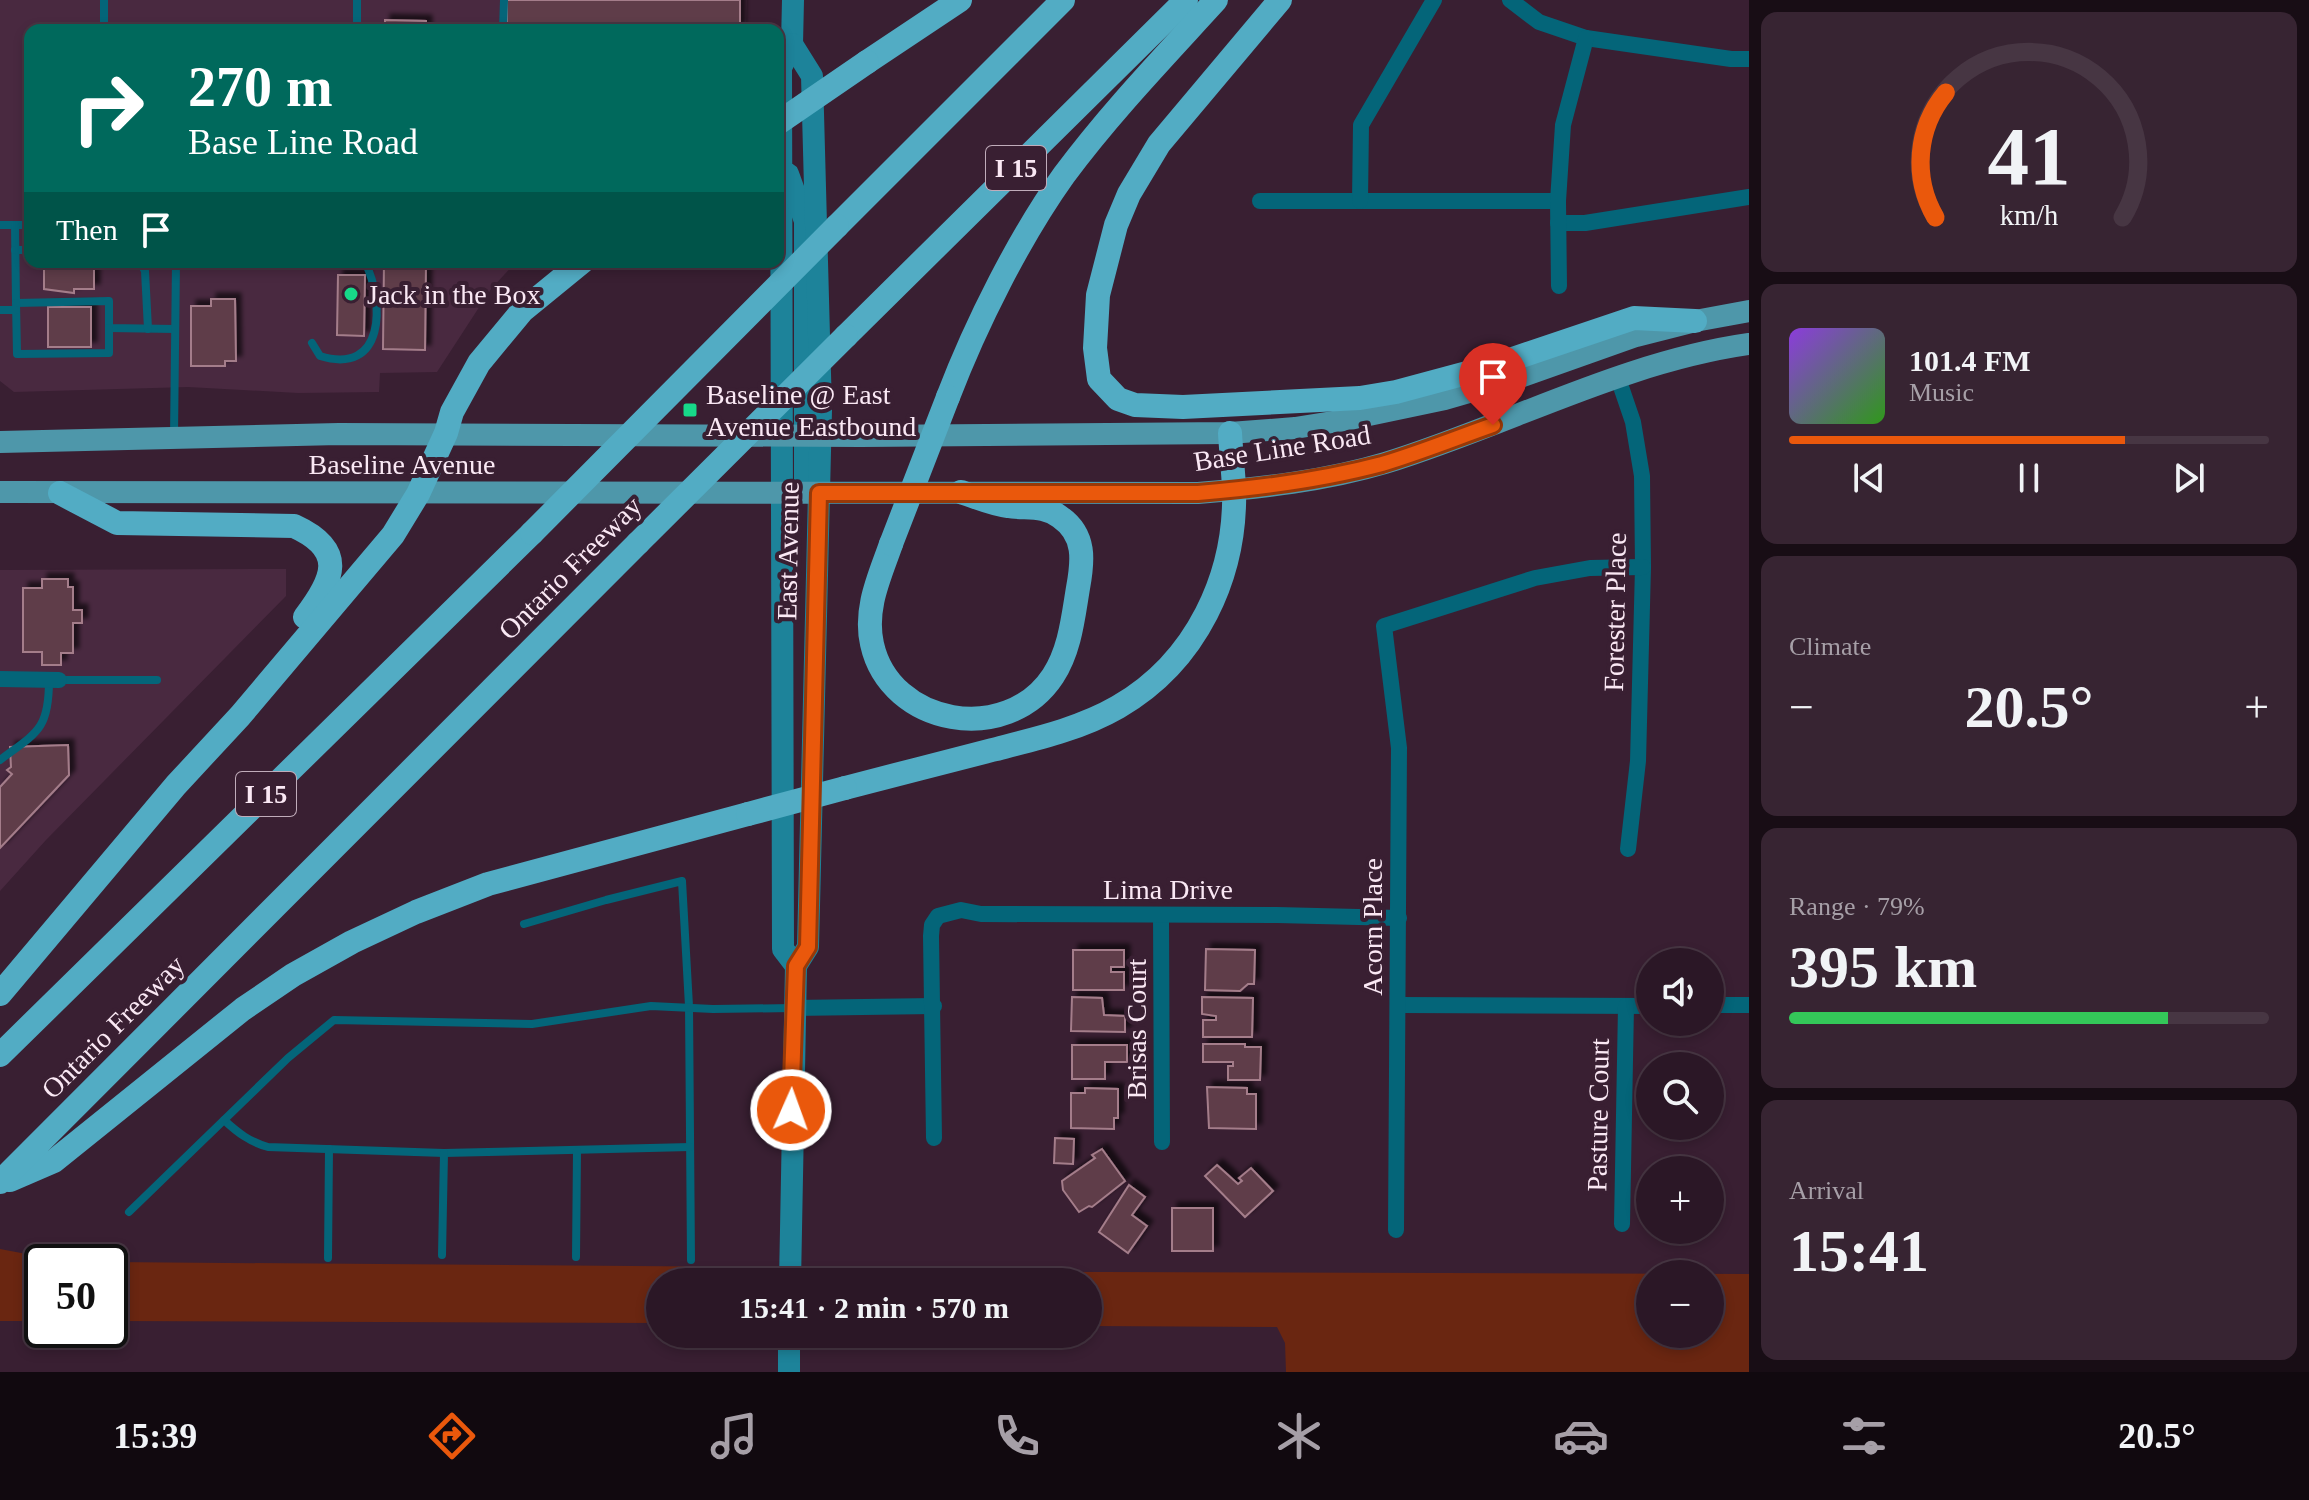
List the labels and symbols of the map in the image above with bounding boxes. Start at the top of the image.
road number: I 15 [986,146,1046,190]
place label: Jack in the Box [367,279,540,310]
marker: Jack in the Box [342,285,360,303]
pin [1459,343,1527,425]
place label: Baseline @ East Avenue Eastbound [706,379,916,442]
marker: Baseline @ East Avenue Eastbound [681,401,699,419]
street label: Base Line Road [1191,419,1373,477]
street label: Baseline Avenue [309,449,495,480]
street label: East Avenue [771,481,805,621]
street label: Ontario Freeway [492,490,648,646]
street label: Forester Place [1598,532,1632,692]
road number: I 15 [236,772,296,816]
street label: Acorn Place [1357,858,1388,996]
street label: Lima Drive [1103,874,1233,905]
street label: Ontario Freeway [35,949,191,1105]
street label: Brisas Court [1121,958,1152,1099]
street label: Pasture Court [1581,1038,1615,1192]
position arrow [749,1068,833,1152]
speed limit sign: 50 [24,1244,128,1348]

